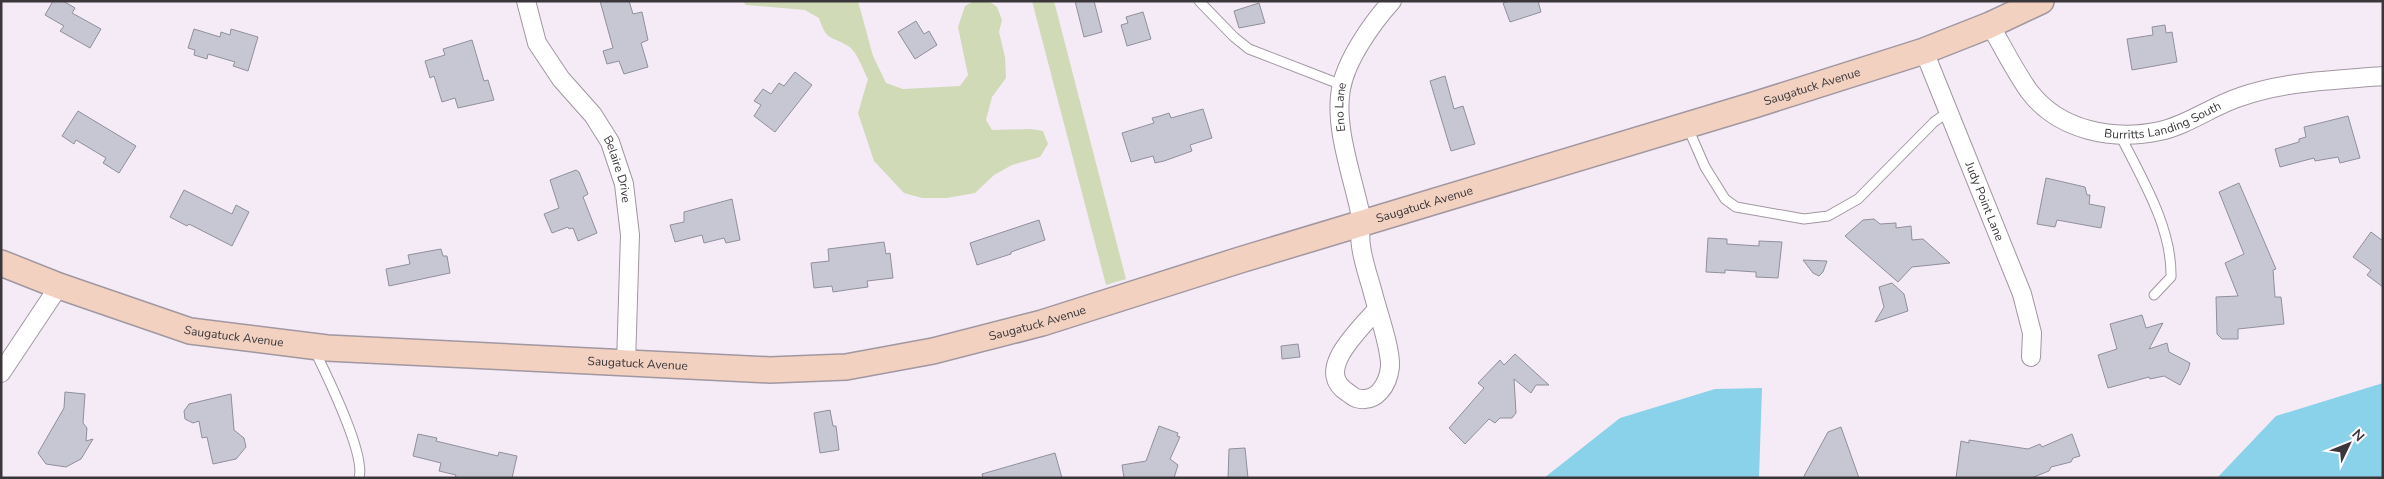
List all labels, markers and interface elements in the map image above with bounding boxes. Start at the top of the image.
street label: Saugatuck Avenue [1762,64,1862,109]
street label: Eno Lane [1331,81,1350,133]
street label: Burritts Landing South [2103,98,2224,143]
street label: Belaire Drive [600,132,634,204]
street label: Judy Point Lane [1961,158,2008,243]
street label: Saugatuck Avenue [1374,182,1475,227]
street label: Saugatuck Avenue [987,302,1088,344]
street label: Saugatuck Avenue [182,321,285,351]
street label: Saugatuck Avenue [587,353,688,374]
north arrow [2324,419,2374,469]
text: N [2348,425,2369,446]

